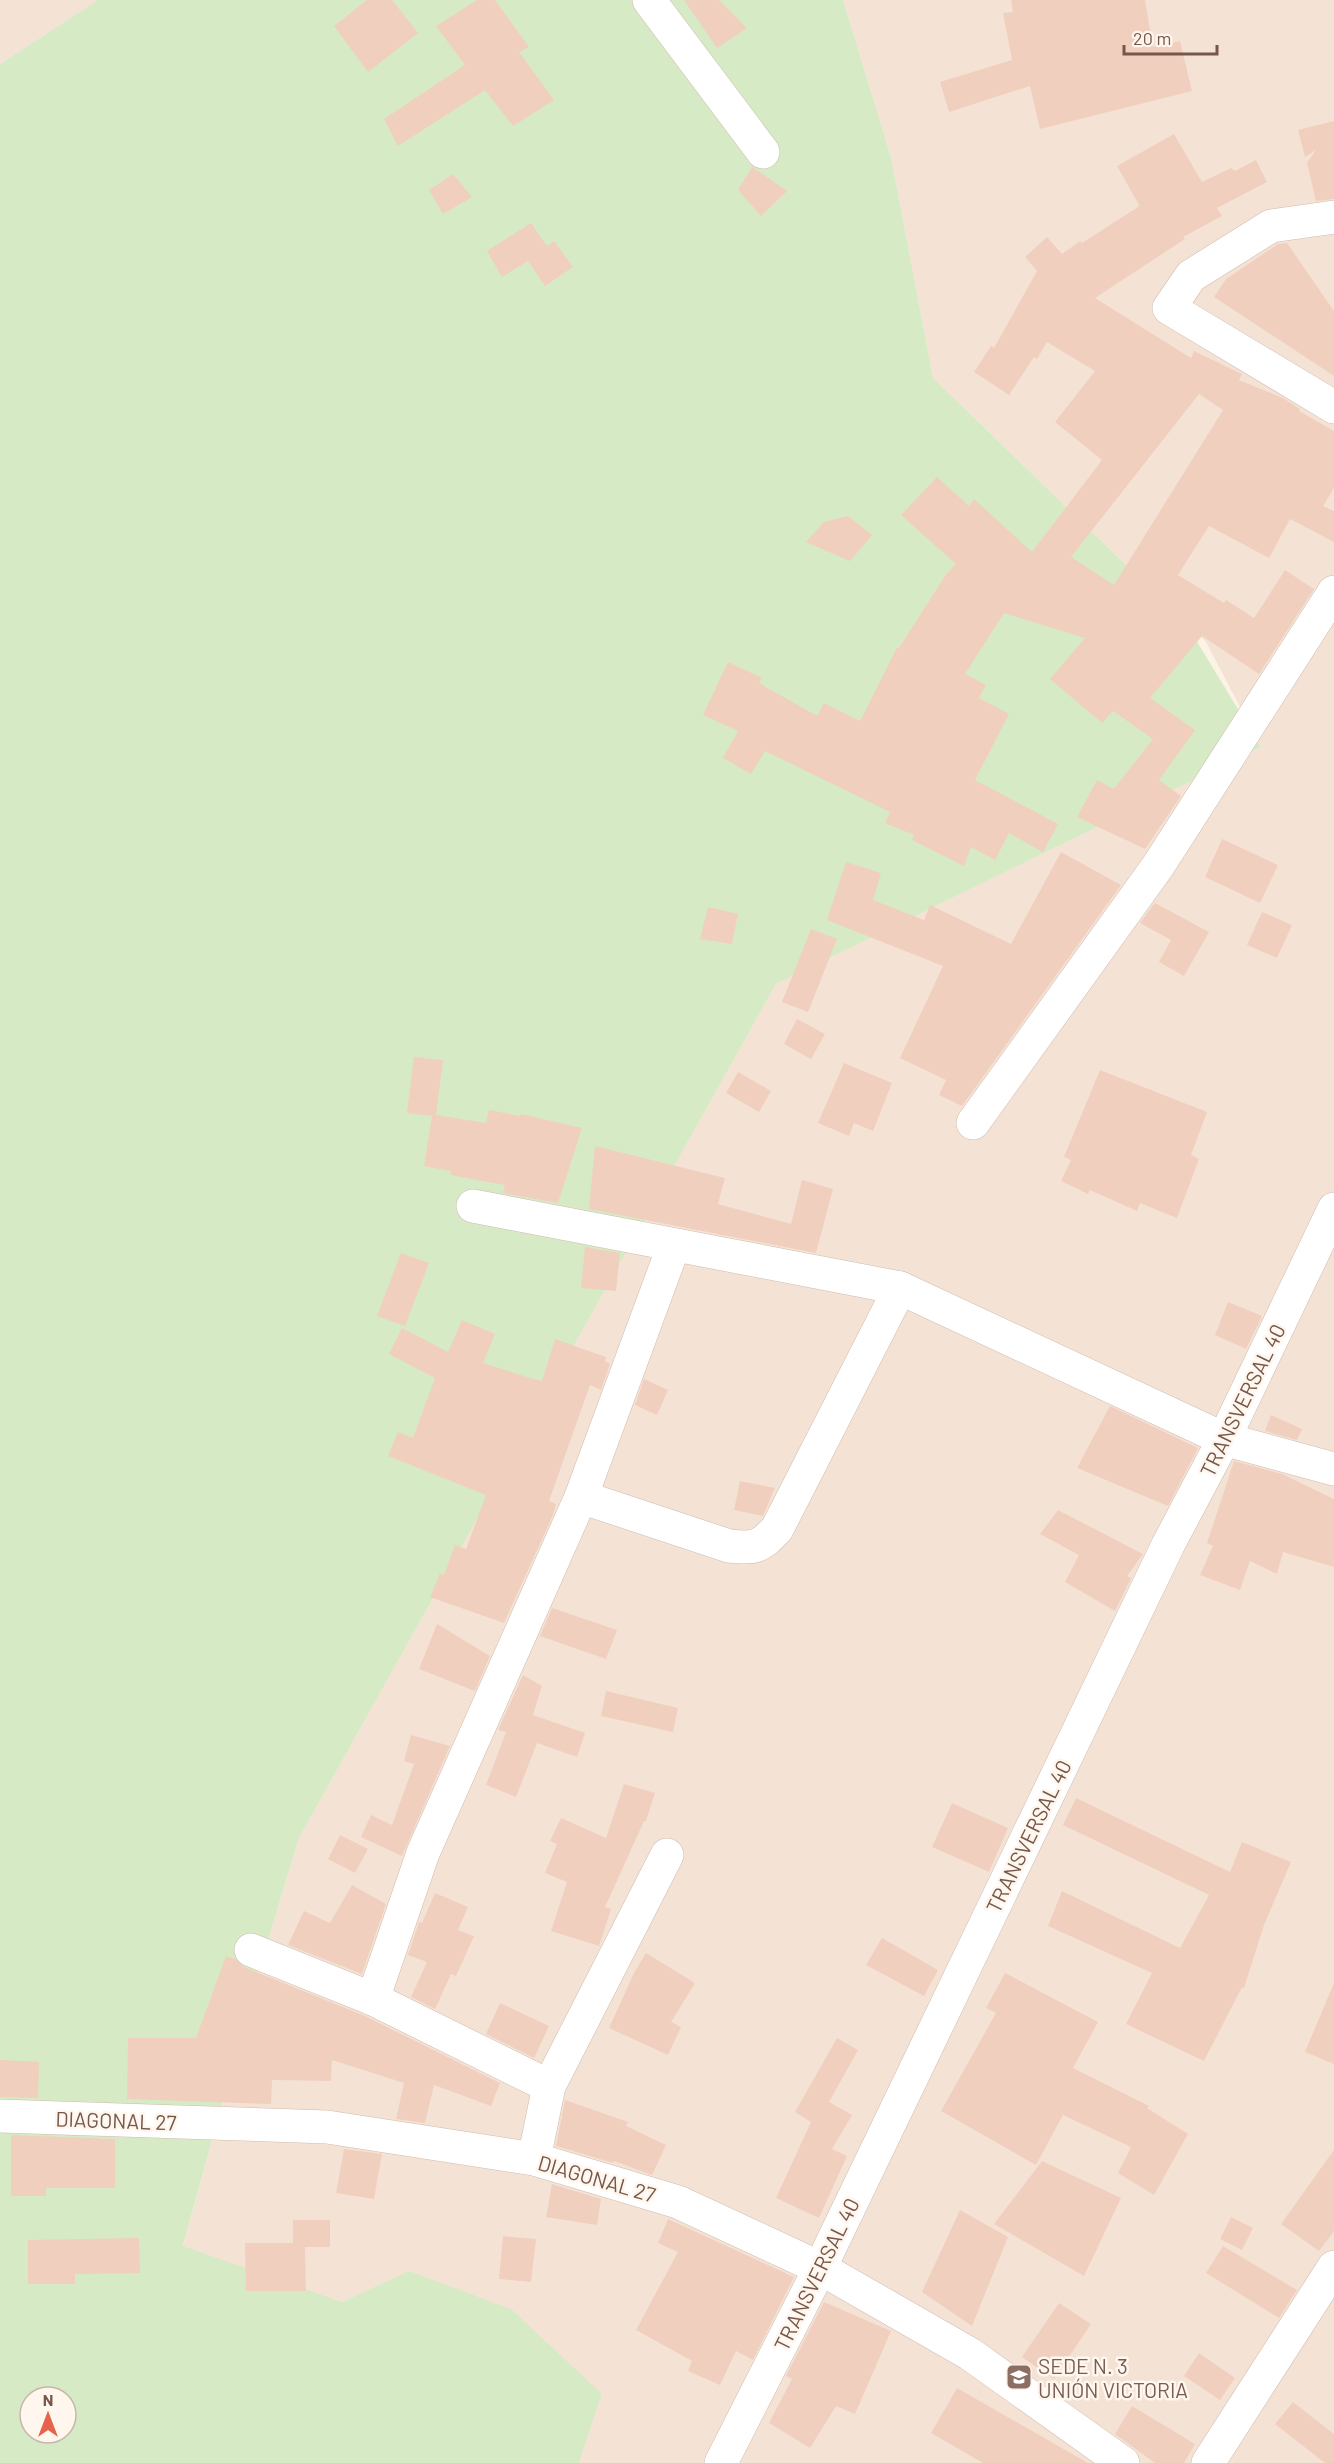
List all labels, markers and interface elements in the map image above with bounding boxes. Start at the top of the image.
scale bar [1124,18,1217,56]
text: 20 m [1133,27,1171,49]
street label: TRANSVERSAL 40 [1194,1320,1290,1480]
street label: TRANSVERSAL 40 [980,1756,1076,1916]
street label: DIAGONAL 27 [55,2105,177,2135]
street label: DIAGONAL 27 [535,2149,659,2207]
street label: TRANSVERSAL 40 [768,2194,864,2354]
place label: SEDE N. 3 UNIÓN VICTORIA [1038,2353,1188,2402]
school or university icon: SEDE N. 3 UNIÓN VICTORIA [1004,2362,1034,2392]
north arrow [18,2385,78,2445]
text: N [43,2390,53,2409]

